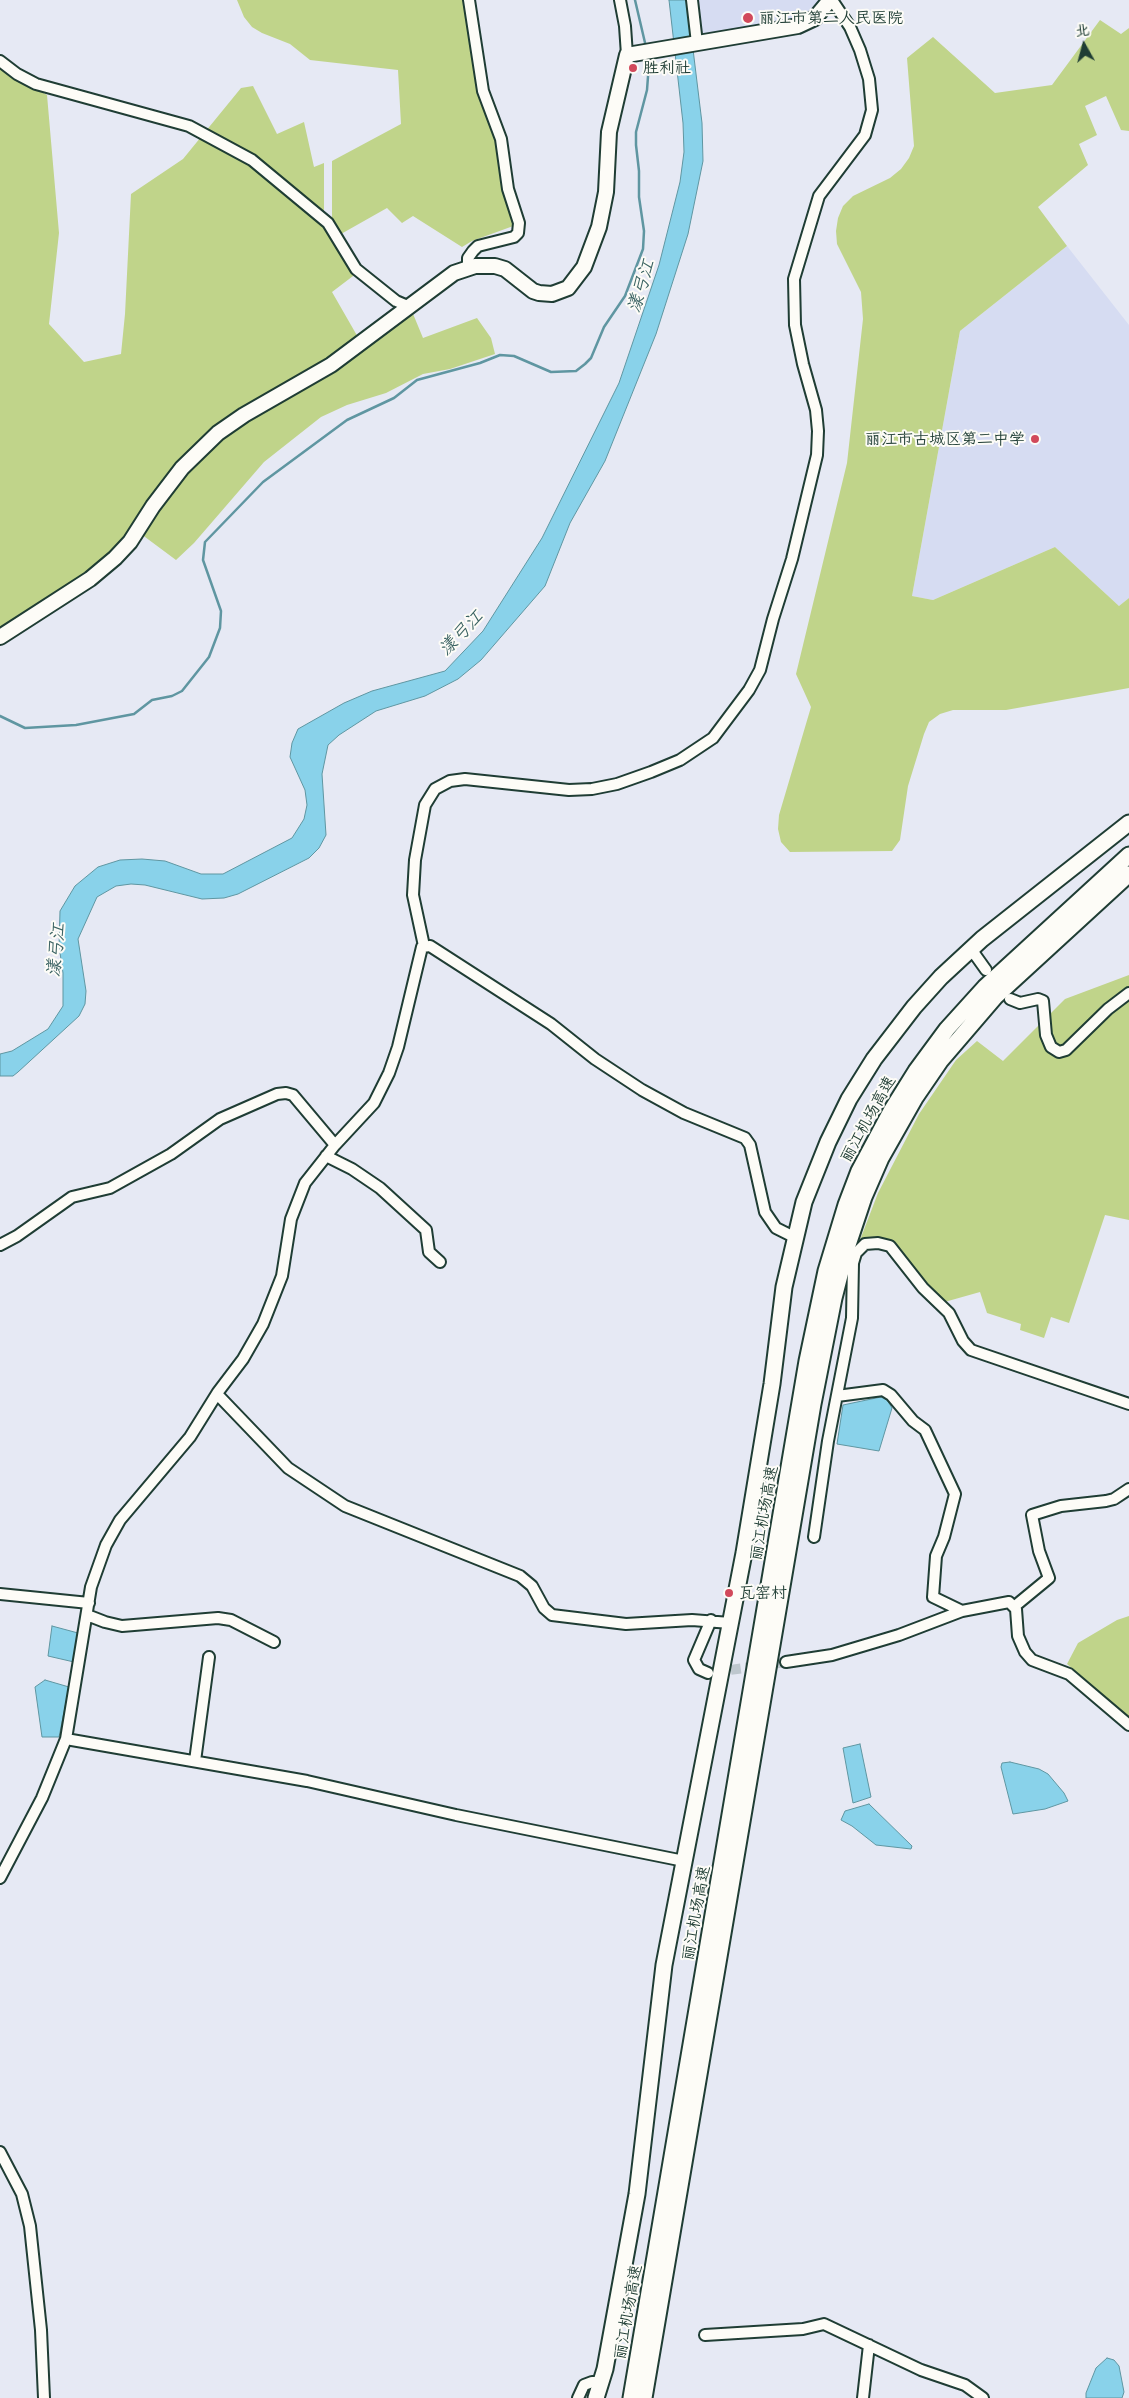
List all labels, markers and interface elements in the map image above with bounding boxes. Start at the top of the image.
place label: 丽江市第二人民医院 [759,8,903,28]
marker: 丽江市第二人民医院 [741,11,755,25]
text: 北 [1074,19,1090,40]
north arrow [1059,20,1109,70]
place label: 胜利社 [643,58,691,78]
marker: 胜利社 [627,62,639,74]
water label: 漾弓江 [623,257,659,315]
place label: 丽江市古城区第二中学 [865,429,1025,449]
marker: 丽江市古城区第二中学 [1029,433,1041,445]
water label: 漾弓江 [434,606,488,660]
water label: 漾弓江 [42,922,70,978]
street label: 丽江机场高速 [836,1072,900,1166]
street label: 丽江机场高速 [746,1464,782,1562]
place label: 瓦窑村 [739,1583,787,1603]
marker: 瓦窑村 [723,1587,735,1599]
street label: 丽江机场高速 [678,1864,714,1962]
street label: 丽江机场高速 [610,2263,646,2361]

